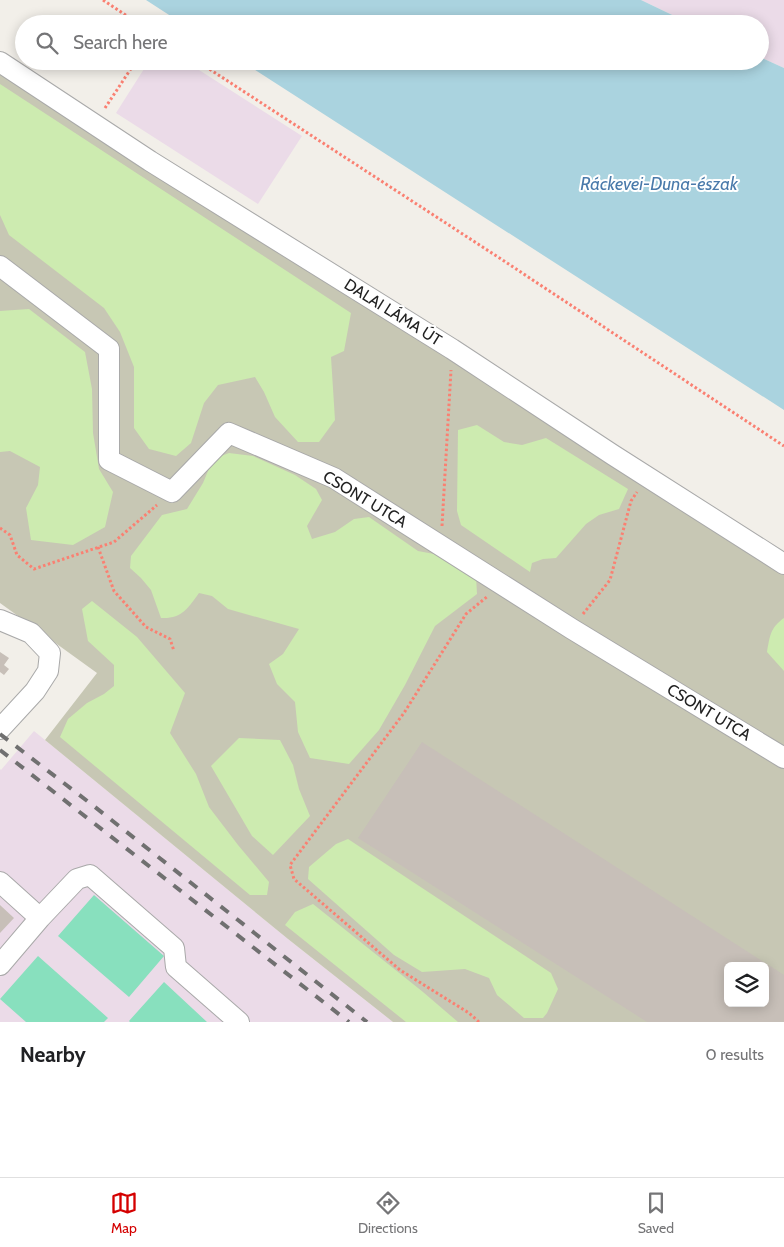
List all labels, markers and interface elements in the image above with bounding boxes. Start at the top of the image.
search box [15,15,769,70]
icon: search [33,29,61,57]
text: Search here [73,31,167,54]
water label: Ráckevei-Duna-észak [580,173,739,195]
street label: DALAI LÁMA ÚT [341,274,446,350]
street label: CSONT UTCA [320,467,410,532]
street label: CSONT UTCA [664,680,754,745]
map controls [724,962,769,1007]
button: layers [724,962,769,1007]
text: Nearby [20,1042,86,1067]
text: 0 results [705,1045,764,1064]
tab: Map [110,1189,138,1237]
tab: Directions [358,1189,418,1237]
tab: Saved [638,1189,674,1237]

